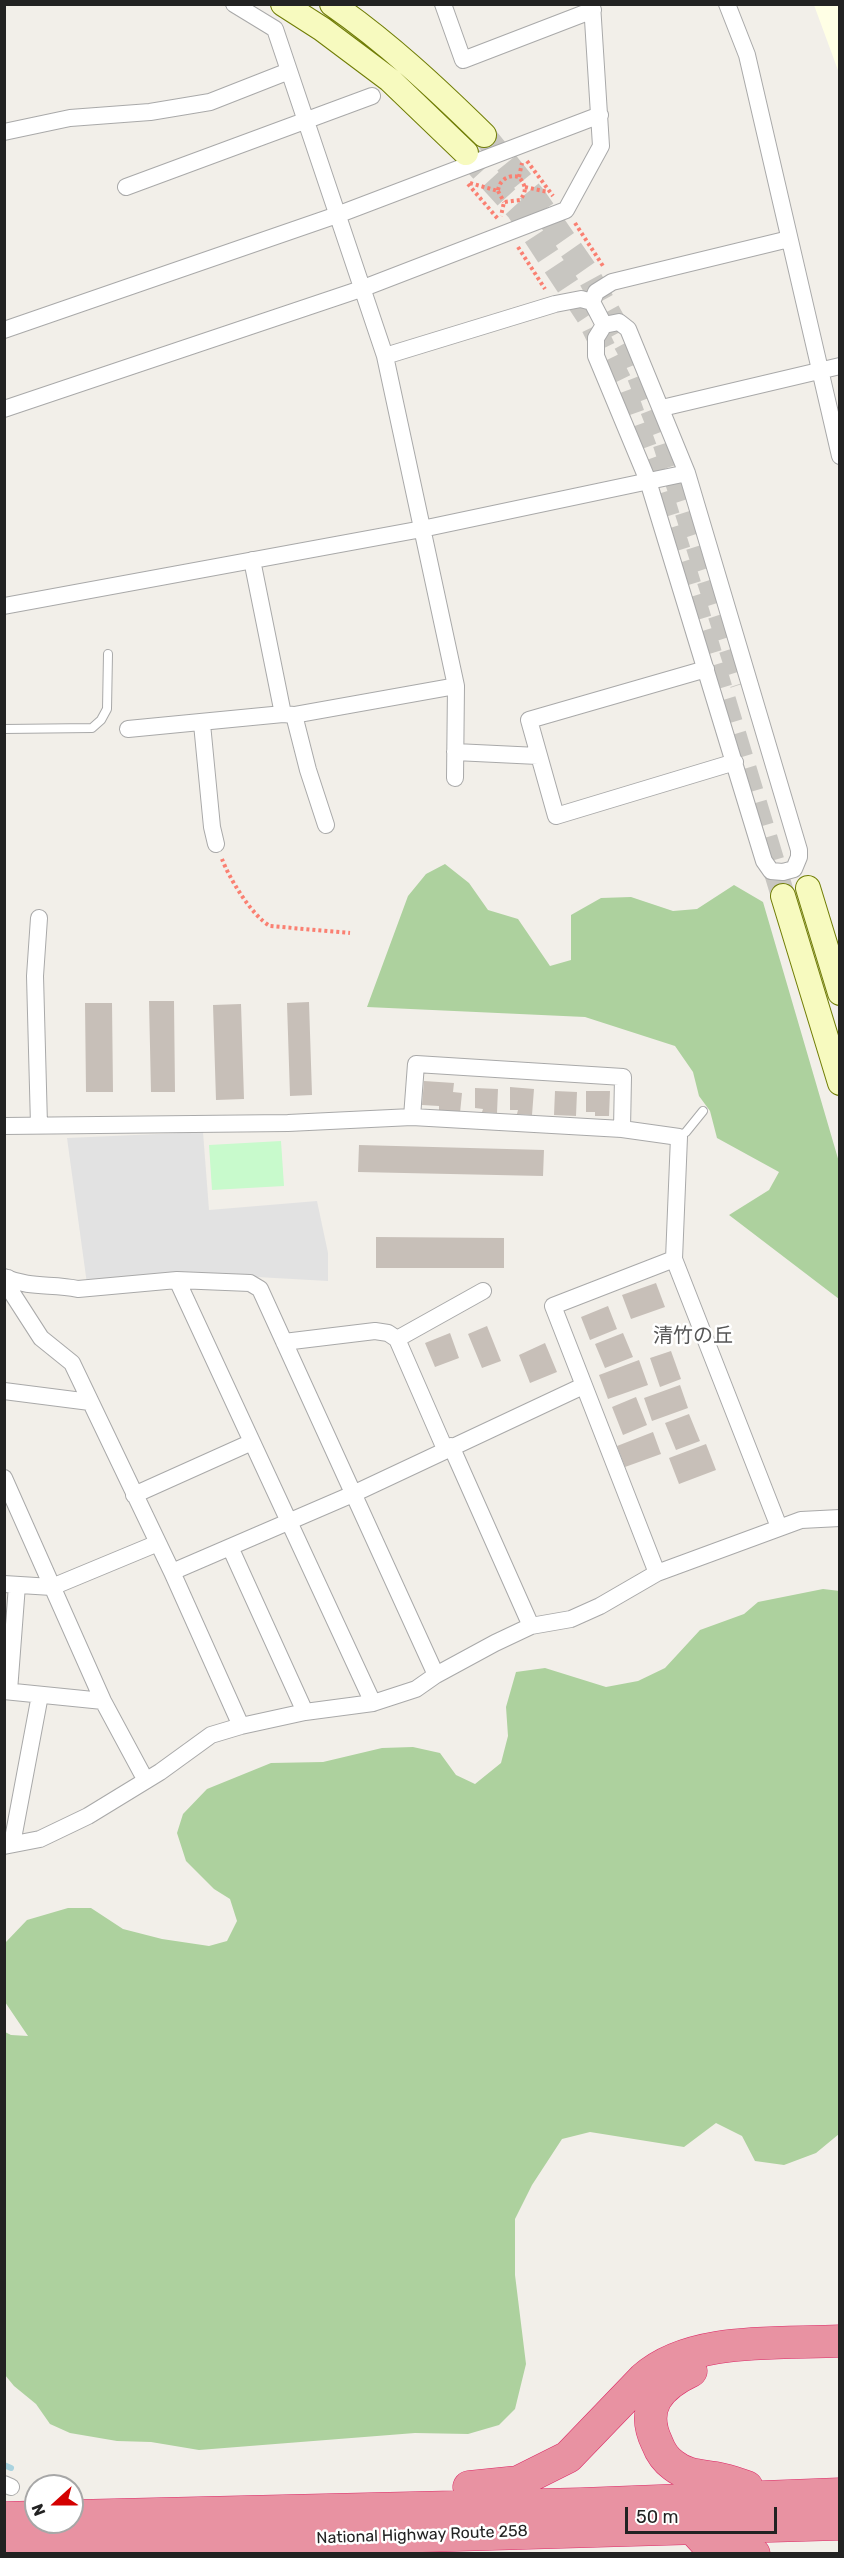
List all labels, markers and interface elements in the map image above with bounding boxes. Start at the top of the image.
district label: 清竹の丘 [653,1324,733,1348]
north arrow [24,2474,84,2534]
scale bar [628,2495,780,2533]
text: N [28,2501,50,2519]
text: 50 m [636,2506,679,2528]
street label: National Highway Route 258 [316,2522,528,2548]

